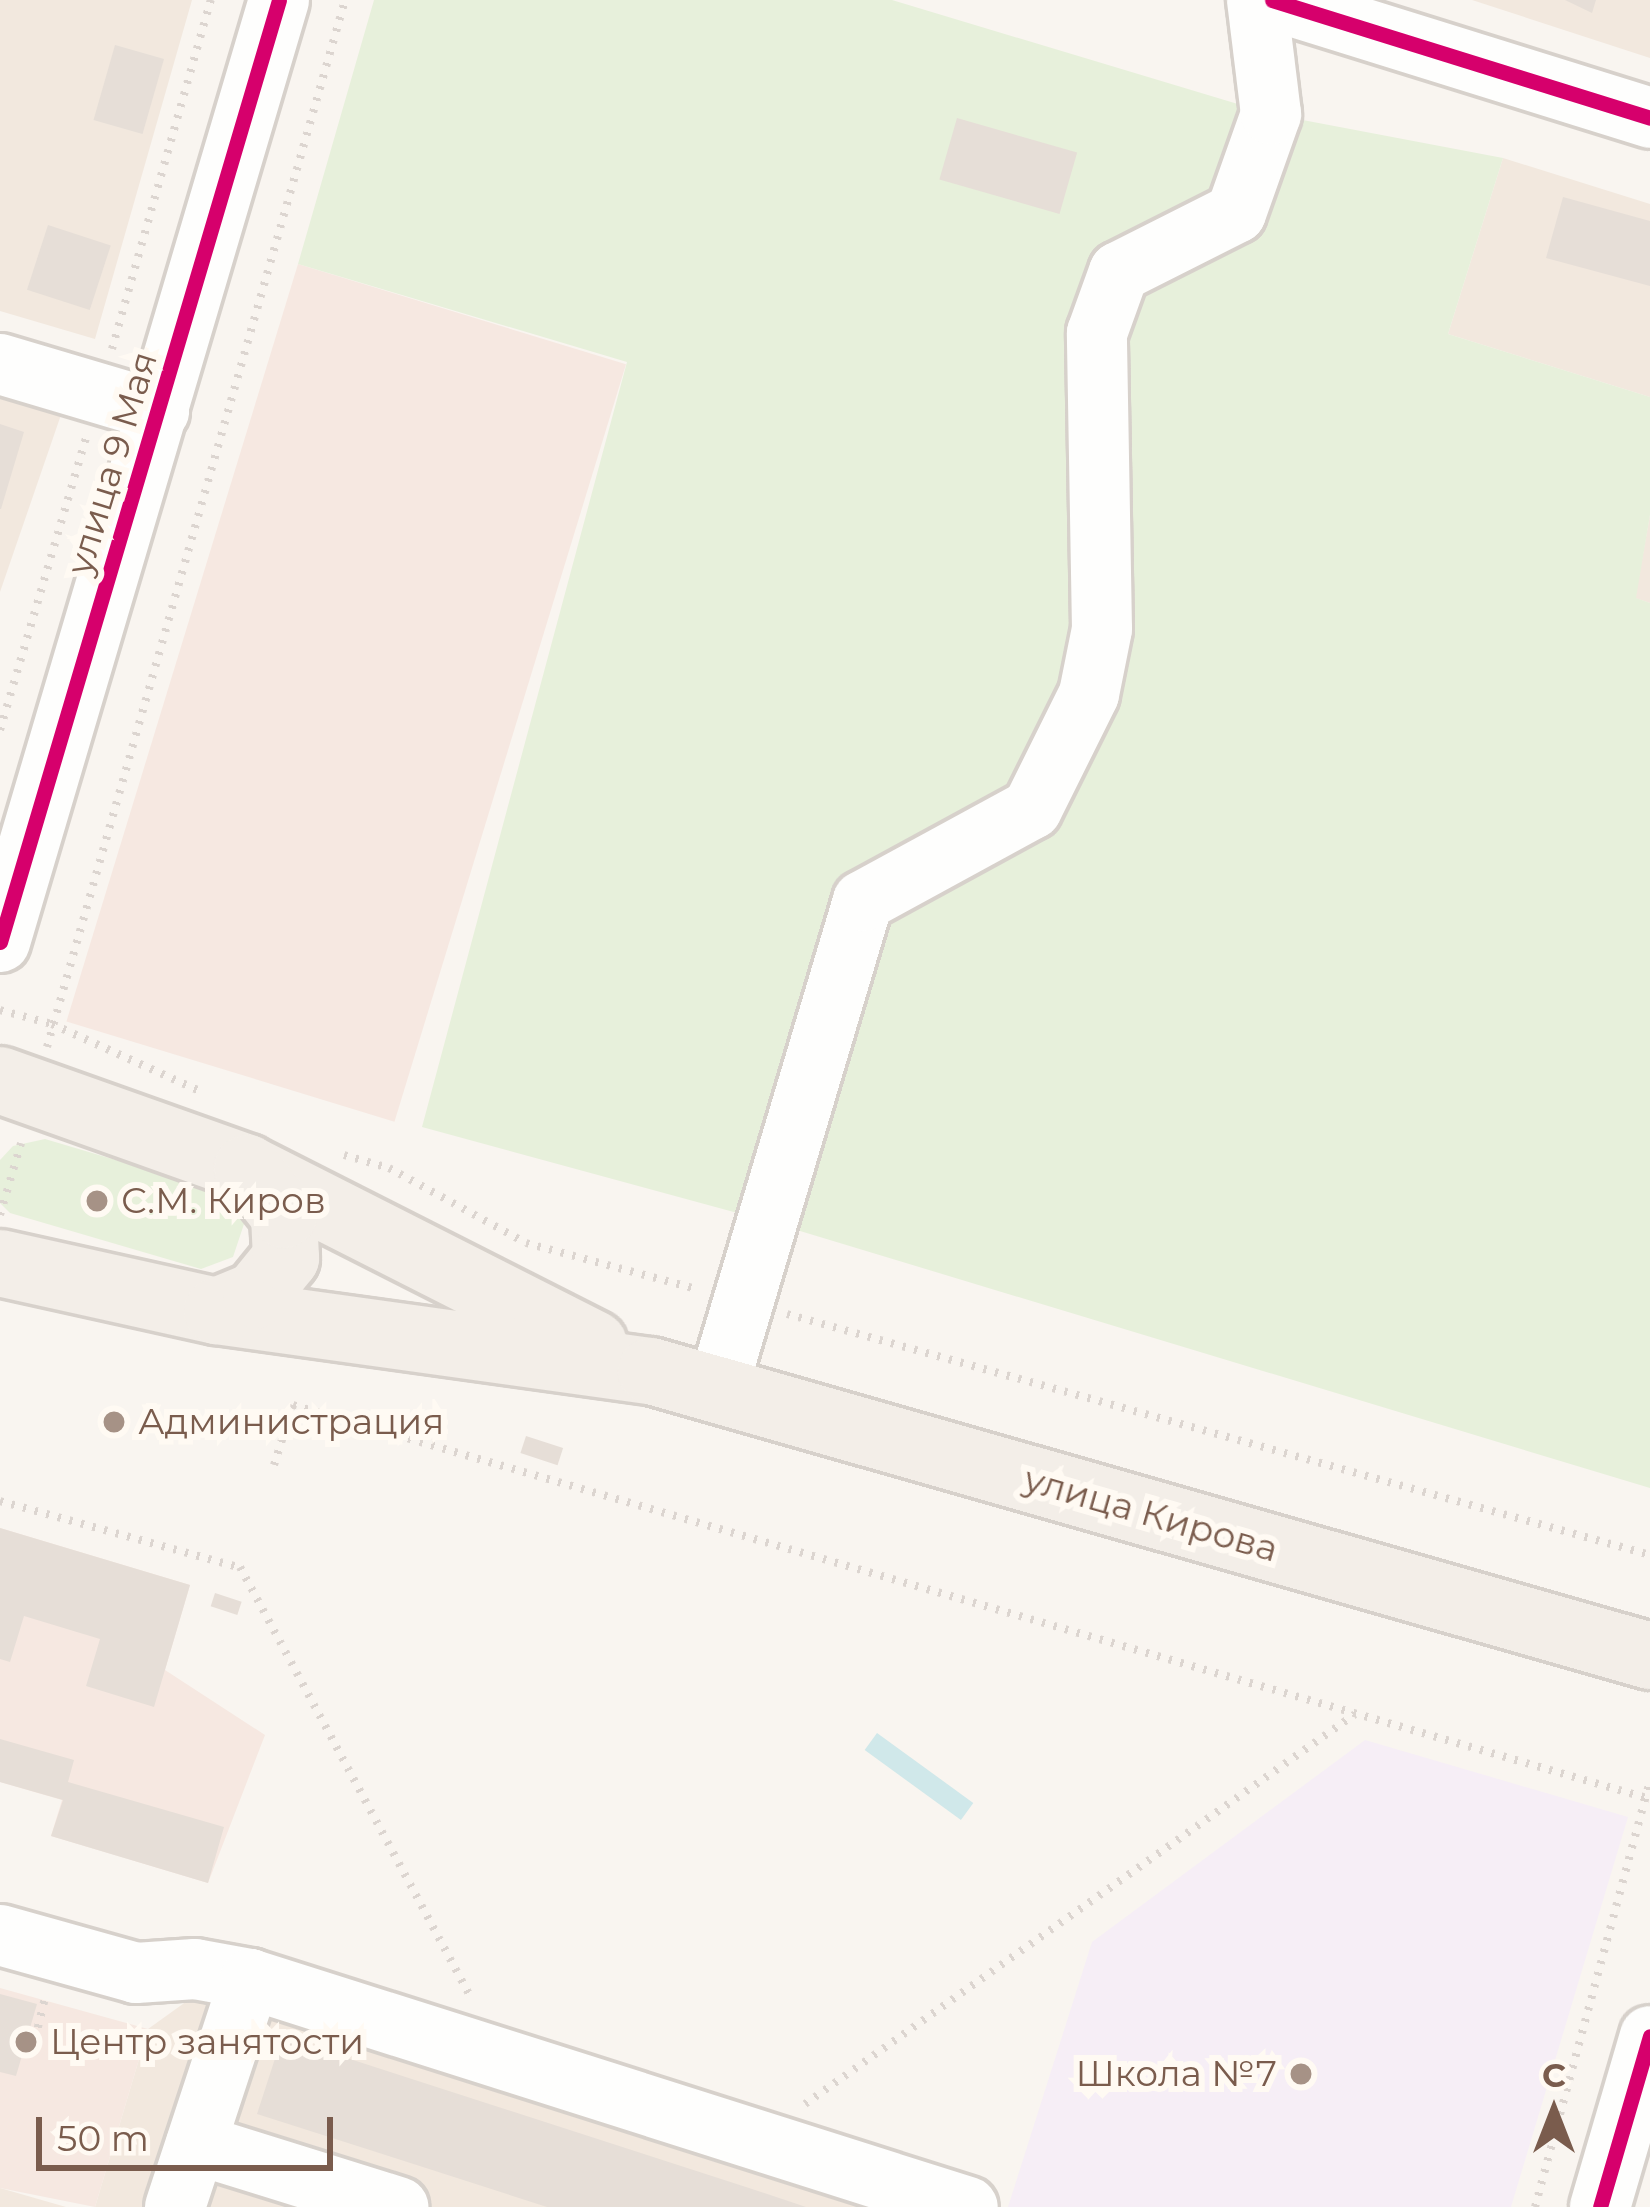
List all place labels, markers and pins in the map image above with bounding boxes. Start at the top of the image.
place label: С.М. Киров [121,1179,326,1223]
marker: С.М. Киров [84,1188,110,1214]
place label: Администрация [138,1400,444,1444]
marker: Администрация [101,1409,127,1435]
place label: Центр занятости [50,2020,364,2064]
marker: Центр занятости [13,2029,39,2055]
place label: Школа №7 [1075,2052,1277,2096]
marker: Школа №7 [1288,2061,1314,2087]

